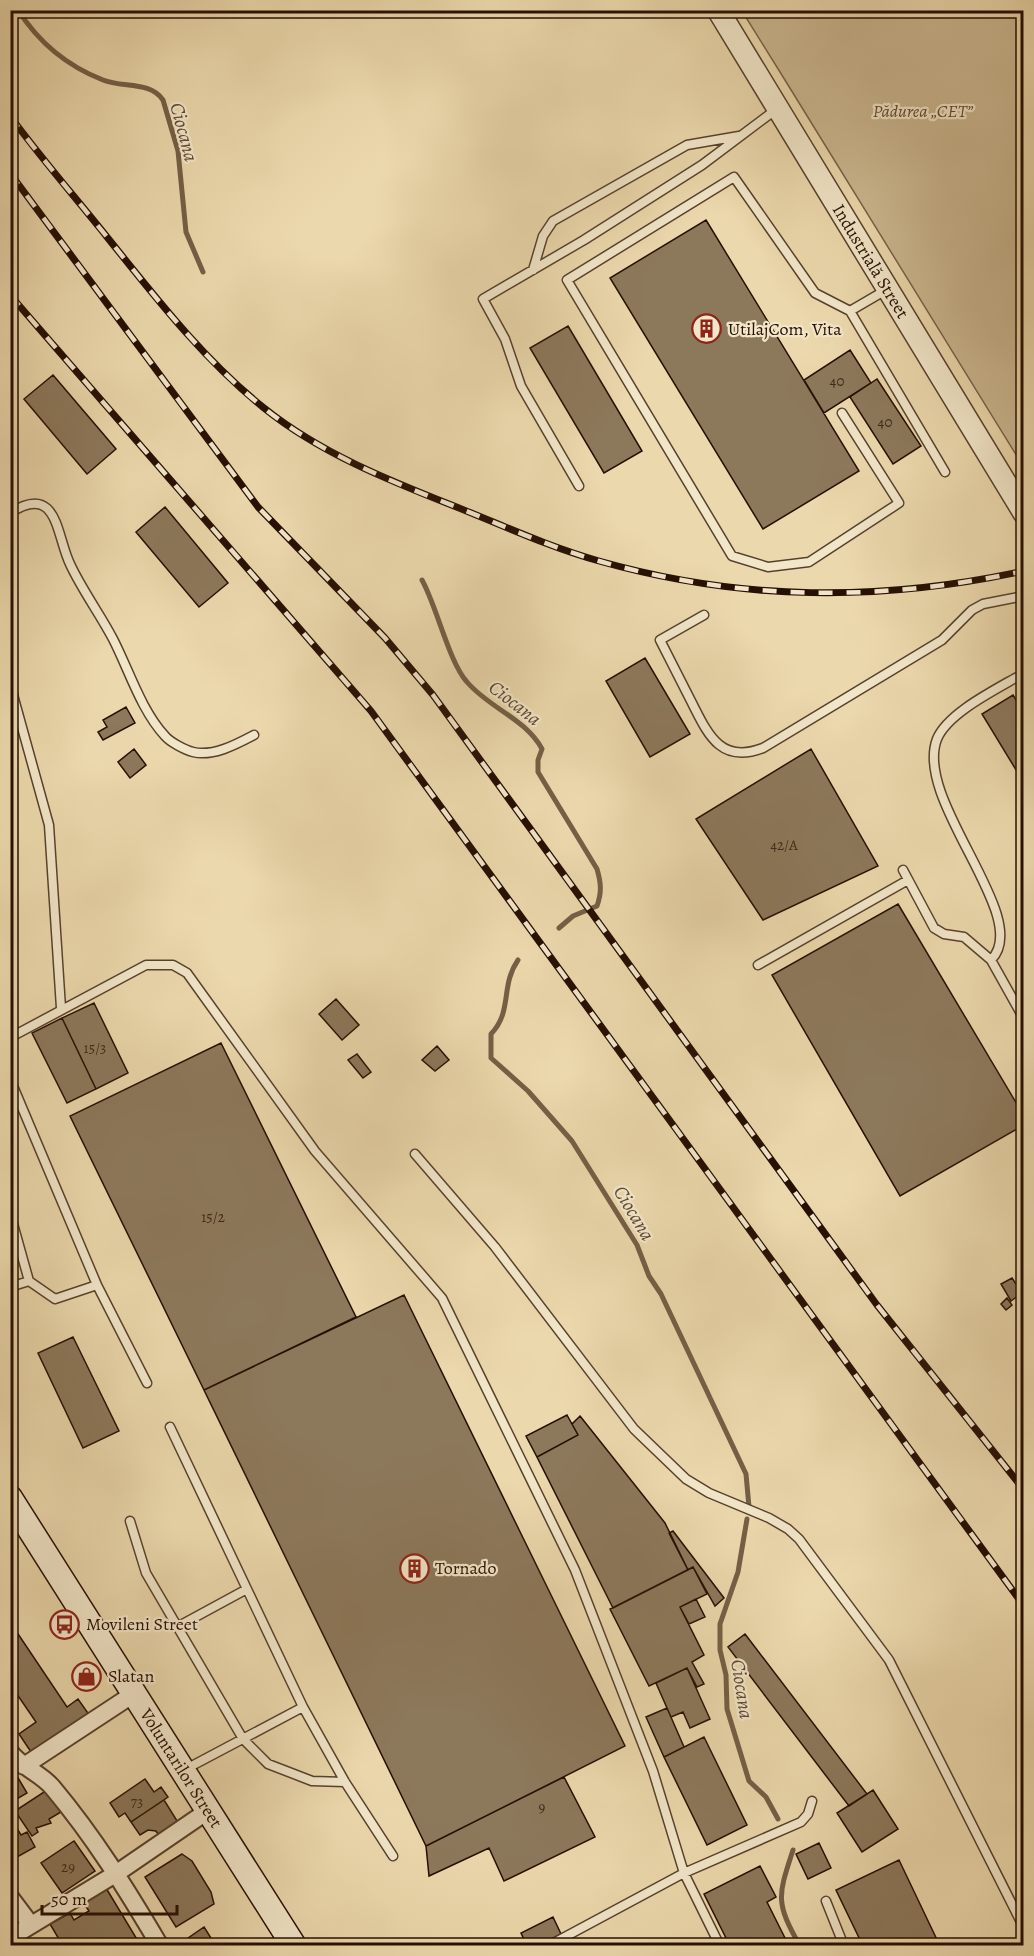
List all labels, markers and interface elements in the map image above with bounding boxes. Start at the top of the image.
park label: Pădurea „CET” [873,99,974,123]
water label: Ciocana [163,100,205,164]
street label: Industrială Street [827,199,915,323]
building icon: UtilajCom, Vita [691,313,723,345]
place label: UtilajCom, Vita [728,317,842,341]
house number: 40 [830,371,844,391]
house number: 40 [878,412,892,432]
water label: Ciocana [483,674,547,732]
house number: 42/A [770,835,798,855]
house number: 15/3 [84,1038,106,1058]
water label: Ciocana [607,1180,661,1246]
house number: 15/2 [201,1207,225,1227]
building icon: Tornado [398,1552,430,1584]
place label: Tornado [435,1556,497,1580]
bus stop icon: Movileni Street [49,1608,81,1640]
place label: Movileni Street [86,1612,198,1636]
water label: Ciocana [724,1657,760,1721]
shop icon: Slatan [71,1660,103,1692]
place label: Slatan [108,1664,154,1688]
street label: Voluntarilor Street [134,1703,228,1833]
house number: 73 [131,1792,143,1812]
house number: 9 [539,1797,546,1817]
house number: 29 [61,1857,75,1877]
scale bar [42,1878,177,1916]
text: 50 m [51,1887,87,1911]

